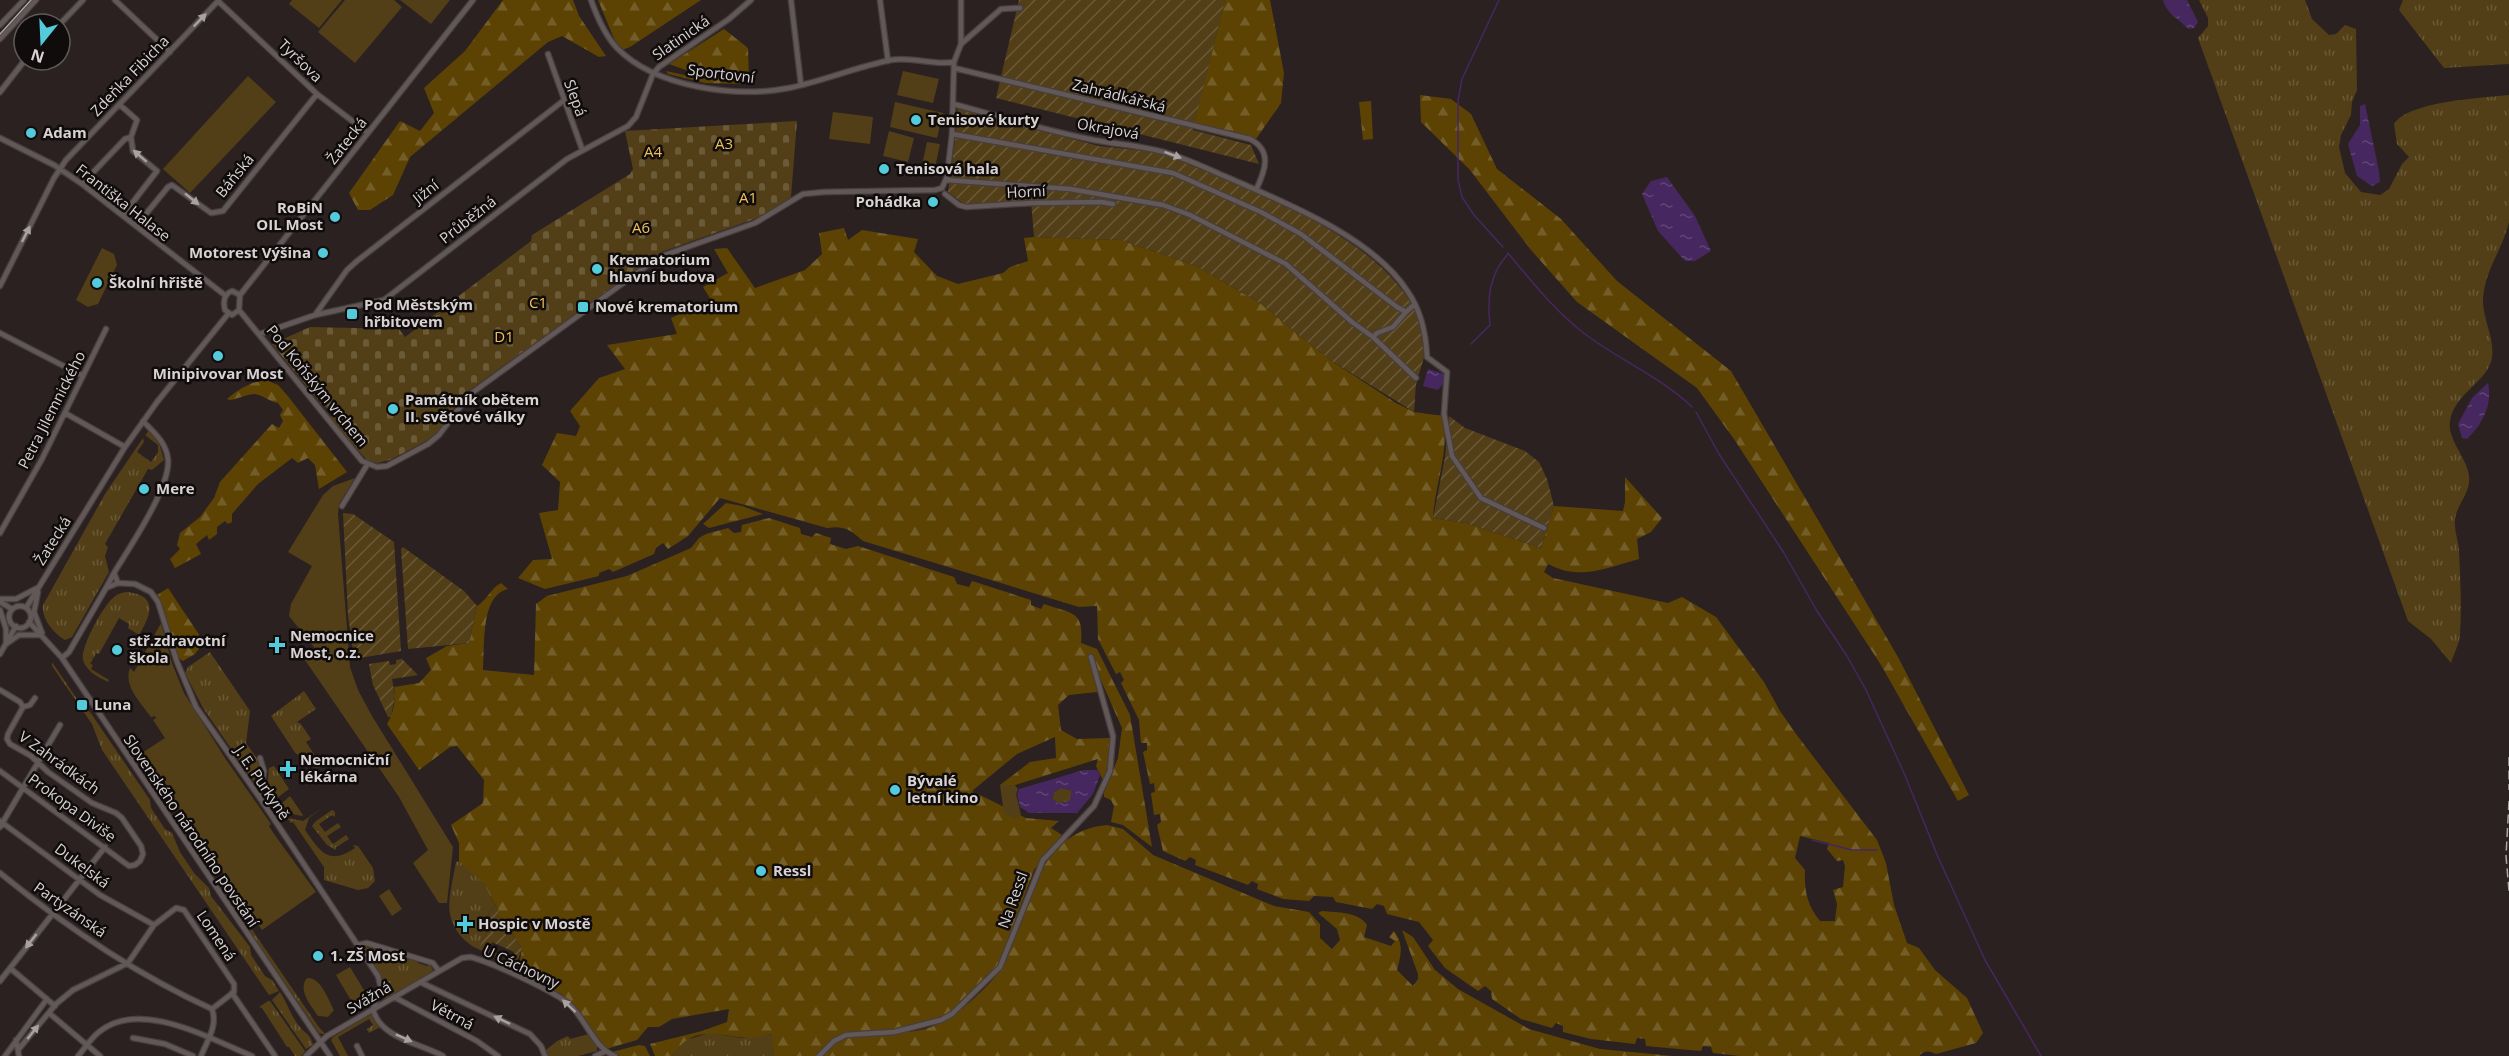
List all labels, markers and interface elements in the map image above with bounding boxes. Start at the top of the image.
street label: Slatinická [648,10,713,64]
north arrow [12,12,72,72]
one-way arrow [193,13,207,27]
street label: Zdeňka Fibicha [86,31,173,120]
street label: Tyršova [274,34,327,86]
text: N [28,44,47,69]
street label: Sportovní [686,59,757,87]
street label: Zahrádkářská [1070,74,1168,116]
street label: Slepá [560,76,592,119]
place label: Tenisové kurty [928,109,1040,129]
street label: Žatecká [322,113,371,168]
marker: Tenisové kurty [909,113,923,127]
street label: Okrajová [1076,113,1141,143]
place label: Adam [43,122,87,142]
marker: Adam [24,126,38,140]
park label: A3 [715,133,733,153]
park label: A4 [644,141,662,161]
street label: Báňská [211,149,258,201]
one-way arrow [133,150,148,163]
one-way arrow [1164,151,1182,161]
place label: Tenisová hala [896,158,999,178]
street label: Františka Halase [72,159,175,245]
marker: Tenisová hala [877,162,891,176]
street label: Jižní [407,174,443,209]
street label: Horní [1006,180,1047,202]
park label: A1 [739,187,757,207]
street label: Průběžná [435,191,500,248]
place label: Pohádka [856,191,921,211]
one-way arrow [184,192,199,205]
marker: Pohádka [926,195,940,209]
place label: RoBiN OIL Most [256,197,323,234]
marker: RoBiN OIL Most [328,210,342,224]
park label: A6 [632,217,650,237]
one-way arrow [21,225,31,243]
place label: Motorest Výšina [189,242,311,262]
marker: Motorest Výšina [316,246,330,260]
place label: Krematorium hlavní budova [609,249,715,286]
marker: Krematorium hlavní budova [590,262,604,276]
place label: Školní hřiště [109,272,203,292]
marker: Školní hřiště [90,276,104,290]
park label: C1 [529,292,547,312]
place label: Pod Městským hřbitovem [364,294,473,331]
place label: Nové krematorium [595,296,738,316]
marker: Nové krematorium [576,300,590,314]
marker: Pod Městským hřbitovem [345,307,359,321]
street label: Pod Koňským vrchem [262,320,373,450]
park label: D1 [494,326,514,346]
street label: Petra Jilemnického [13,347,89,472]
marker: Minipivovar Most [211,349,225,363]
place label: Minipivovar Most [153,363,284,383]
place label: Památník obětem II. světové války [405,389,539,426]
marker: Památník obětem II. světové války [386,402,400,416]
place label: Mere [156,478,195,498]
marker: Mere [137,482,151,496]
street label: Žatecká [29,512,75,569]
place label: Nemocnice Most, o.z. [290,625,374,662]
place label: stř.zdravotní škola [129,630,227,667]
marker: Nemocnice Most, o.z. [268,636,286,654]
marker: stř.zdravotní škola [110,643,124,657]
place label: Luna [94,694,131,714]
marker: Luna [75,698,89,712]
street label: V Zahrádkách [15,726,104,798]
street label: Slovenského národního povstání [120,730,265,932]
street label: J. E. Purkyně [230,740,295,823]
place label: Nemocniční lékárna [300,749,391,786]
marker: Nemocniční lékárna [281,762,295,776]
street label: Prokopa Diviše [25,769,121,846]
place label: Bývalé letní kino [907,770,978,807]
marker: Bývalé letní kino [888,783,902,797]
street label: Dukelská [51,838,114,892]
place label: Ressl [773,860,811,880]
marker: Ressl [754,864,768,878]
street label: Na Ressl [993,868,1032,931]
street label: Partyzánská [30,877,111,942]
street label: Lomená [193,906,241,965]
place label: Hospic v Mostě [478,913,591,933]
marker: Hospic v Mostě [456,915,474,933]
one-way arrow [25,933,38,949]
street label: U Cáchovny [480,940,563,993]
place label: 1. ZŠ Most [330,945,405,965]
marker: 1. ZŠ Most [311,949,325,963]
street label: Svážná [342,976,395,1018]
street label: Větrná [427,994,478,1034]
one-way arrow [562,999,577,1013]
one-way arrow [493,1015,511,1025]
one-way arrow [27,1024,40,1040]
one-way arrow [395,1033,413,1043]

